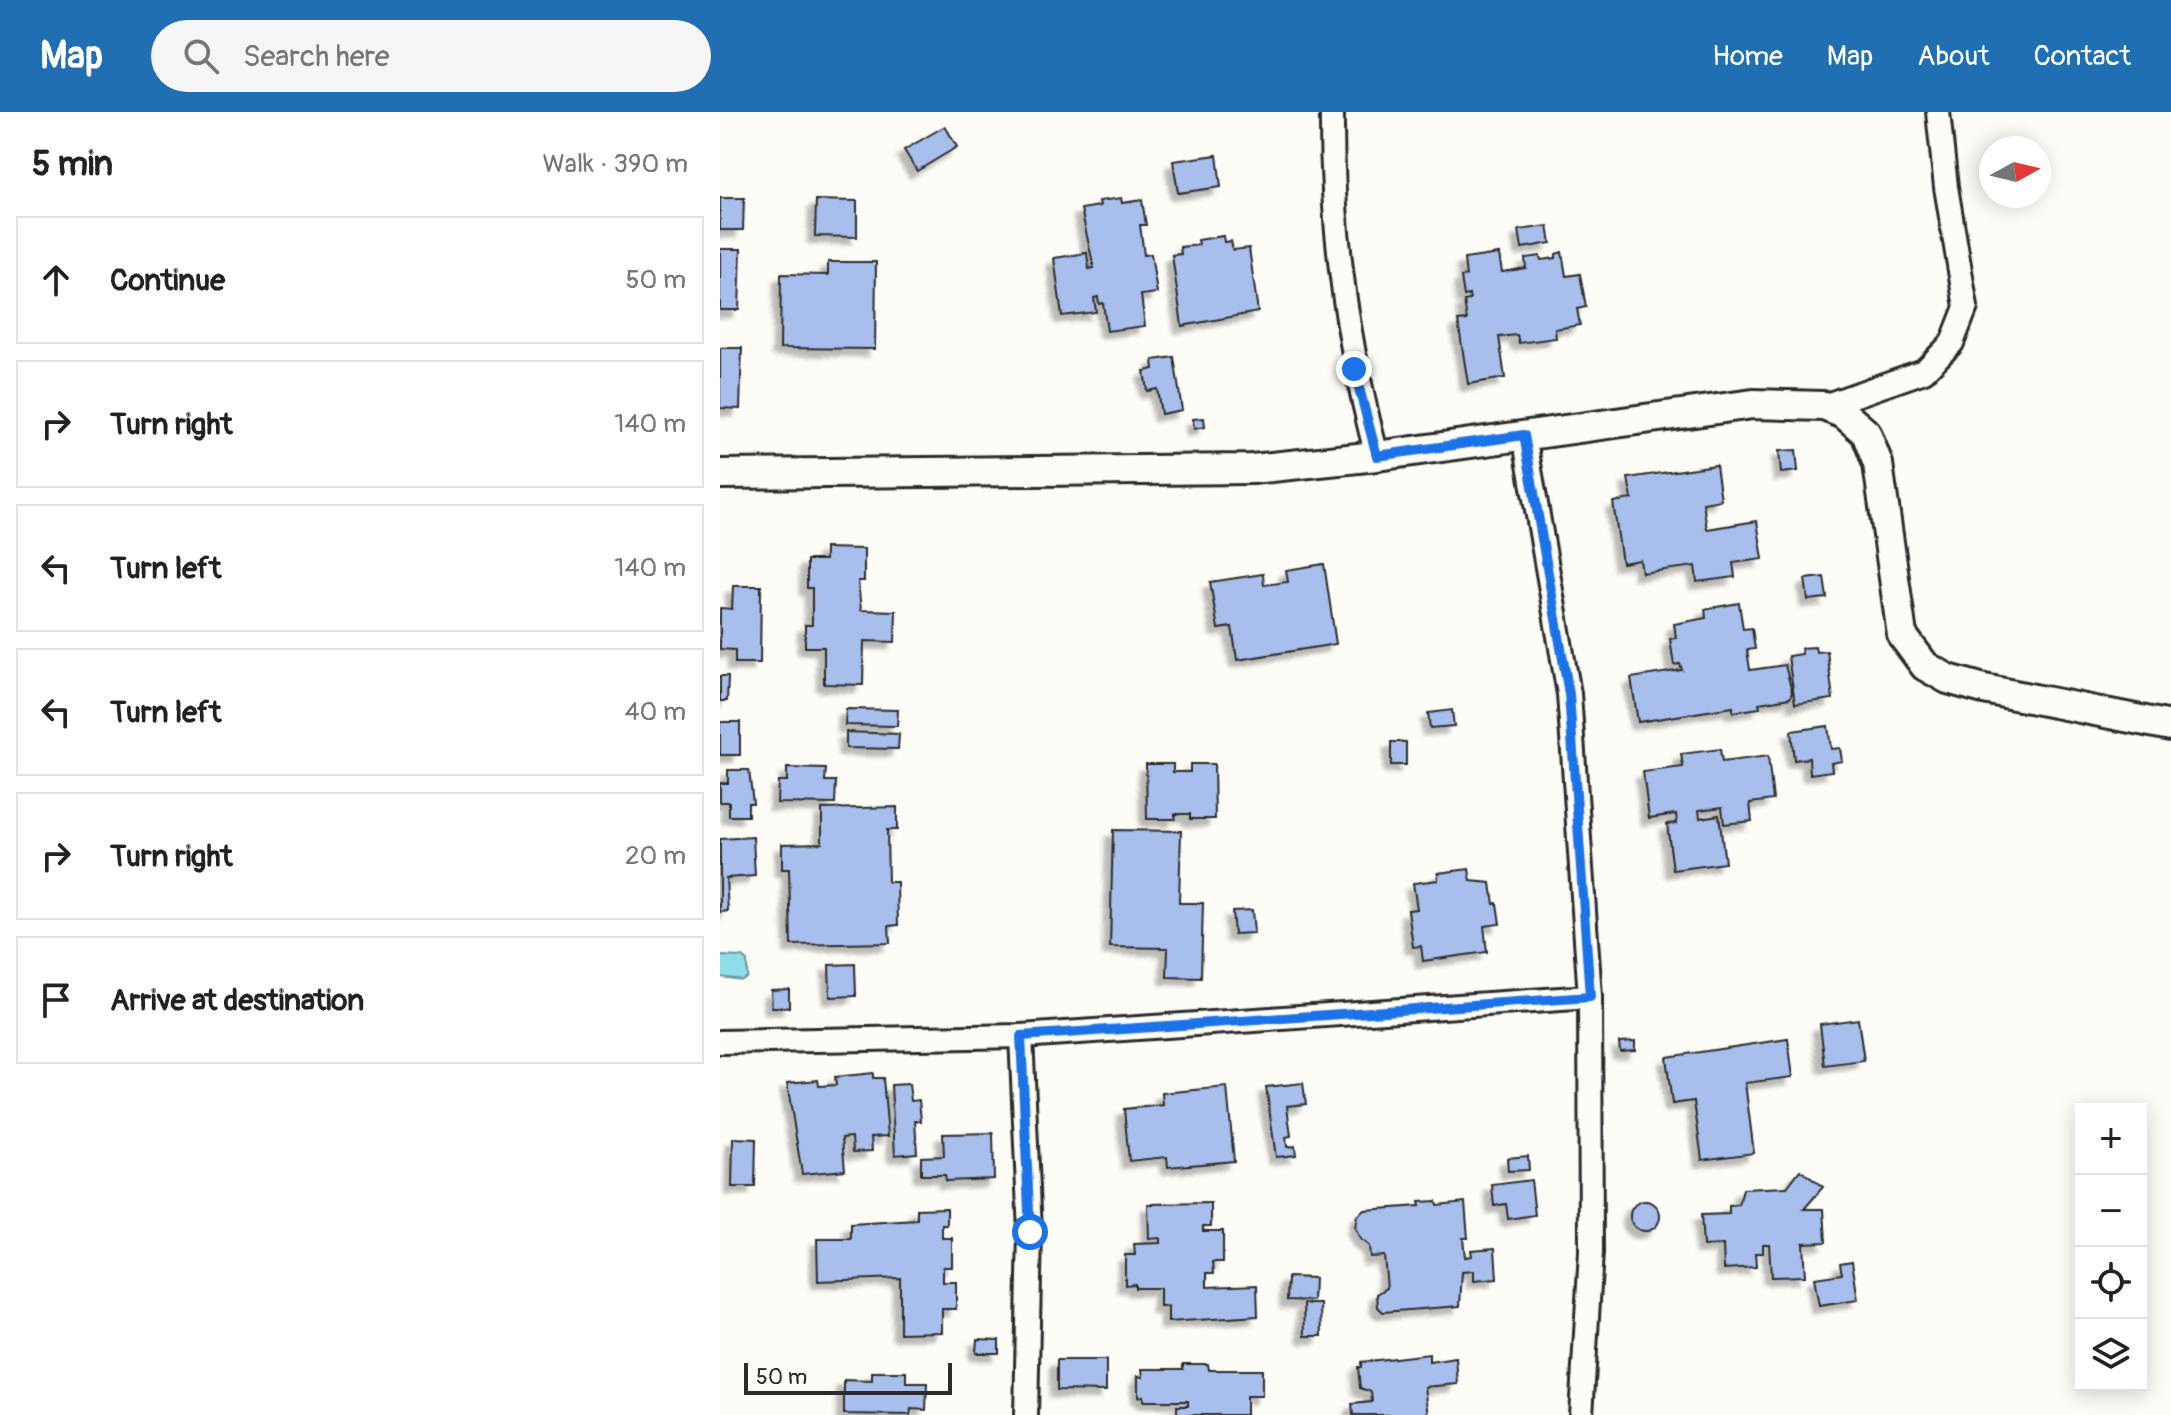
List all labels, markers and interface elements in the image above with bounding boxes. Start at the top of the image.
search box [151,20,711,92]
text: Map [40,32,103,80]
icon: search [179,34,223,78]
text: Search here [243,38,390,75]
text: Home [1712,39,1783,74]
text: Map [1827,39,1873,74]
text: About [1917,39,1990,74]
text: Contact [2034,39,2131,74]
north arrow [1979,136,2051,208]
text: 5 min [32,143,113,186]
text: Walk · 390 m [543,148,688,180]
icon: ahead [34,258,78,302]
text: Continue [110,262,225,299]
text: 50 m [625,264,686,296]
route end [1336,351,1372,387]
icon: right [34,402,78,446]
text: Turn right [110,406,233,443]
text: 140 m [614,408,686,440]
icon: left [34,546,78,590]
text: Turn left [110,550,221,587]
text: 140 m [614,552,686,584]
icon: left [34,690,78,734]
text: Turn left [110,694,221,731]
text: 40 m [624,696,686,728]
icon: right [34,834,78,878]
text: Turn right [110,838,233,875]
text: 20 m [625,840,686,872]
icon: arrive [34,978,78,1022]
text: Arrive at destination [110,982,364,1019]
map controls [2075,1103,2147,1391]
button: + [2075,1103,2147,1175]
button: − [2075,1175,2147,1247]
route start [1012,1214,1048,1250]
button: locate [2075,1247,2147,1319]
button: layers [2075,1319,2147,1391]
scale bar [744,1359,952,1395]
text: 50 m [756,1363,807,1391]

